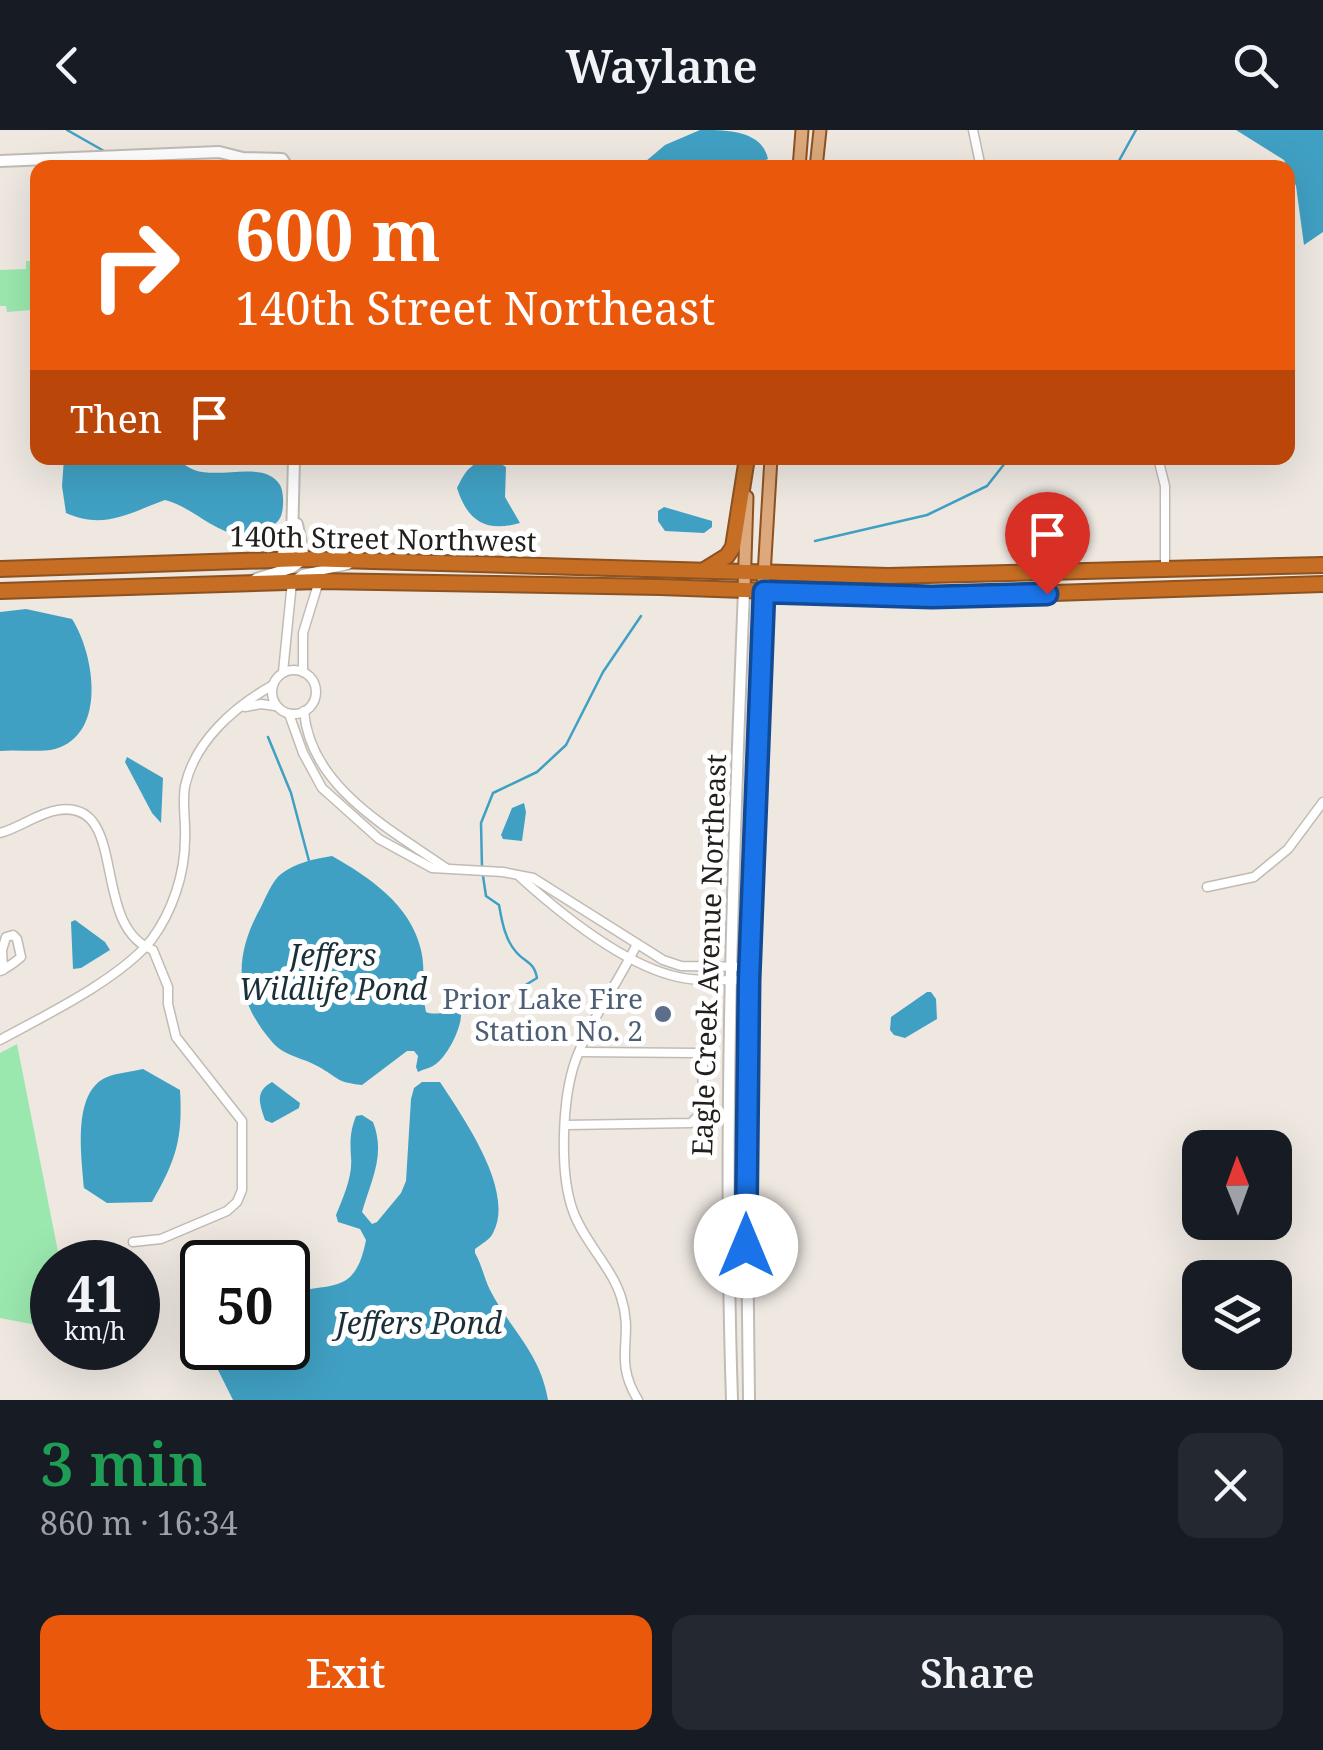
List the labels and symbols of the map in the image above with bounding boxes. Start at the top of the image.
pin [1005,492,1090,595]
street label: 140th Street Northwest [229,516,537,560]
street label: Eagle Creek Avenue Northeast [682,753,734,1157]
water label: Jeffers Wildlife Pond [239,934,428,1009]
place label: Prior Lake Fire Station No. 2 [442,979,643,1049]
marker: Prior Lake Fire Station No. 2 [652,1003,674,1025]
north arrow [1182,1130,1292,1240]
position arrow [694,1194,798,1298]
speed limit sign: 50 [180,1240,310,1370]
water label: Jeffers Pond [331,1302,502,1343]

